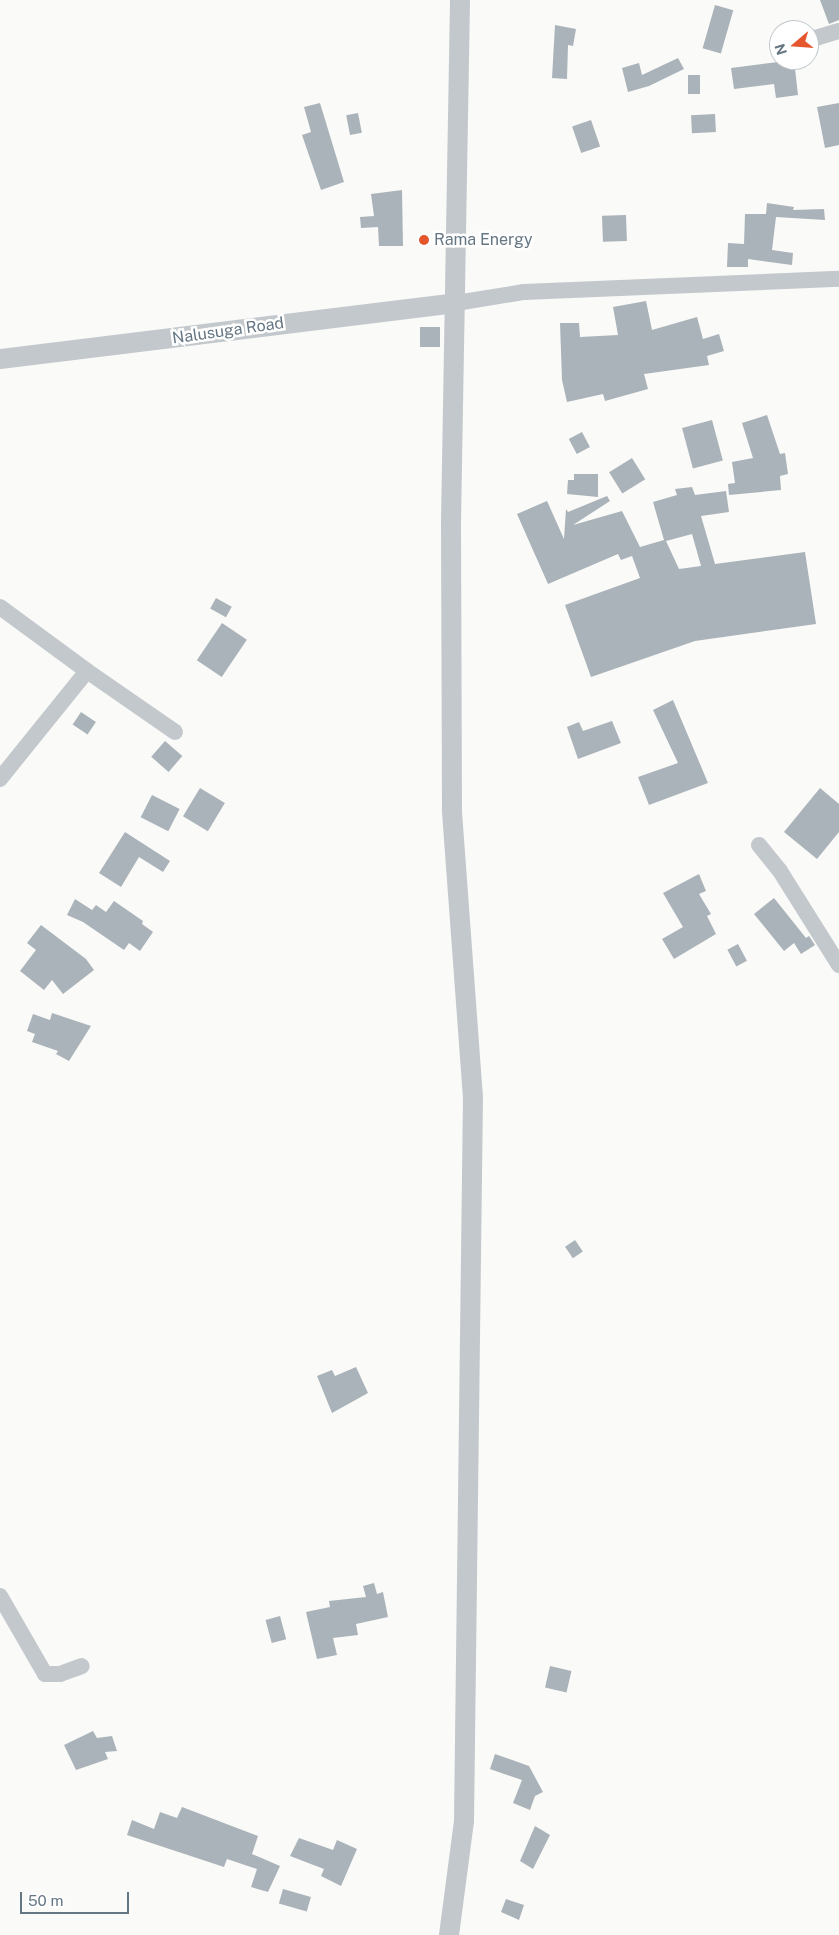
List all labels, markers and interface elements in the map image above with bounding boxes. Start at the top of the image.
north arrow [769,20,819,70]
text: N [771,42,790,57]
place label: Rama Energy [434,230,533,250]
marker: Rama Energy [418,234,430,246]
street label: Nalusuga Road [171,314,285,348]
scale bar [22,1882,131,1914]
text: 50 m [28,1892,63,1909]

